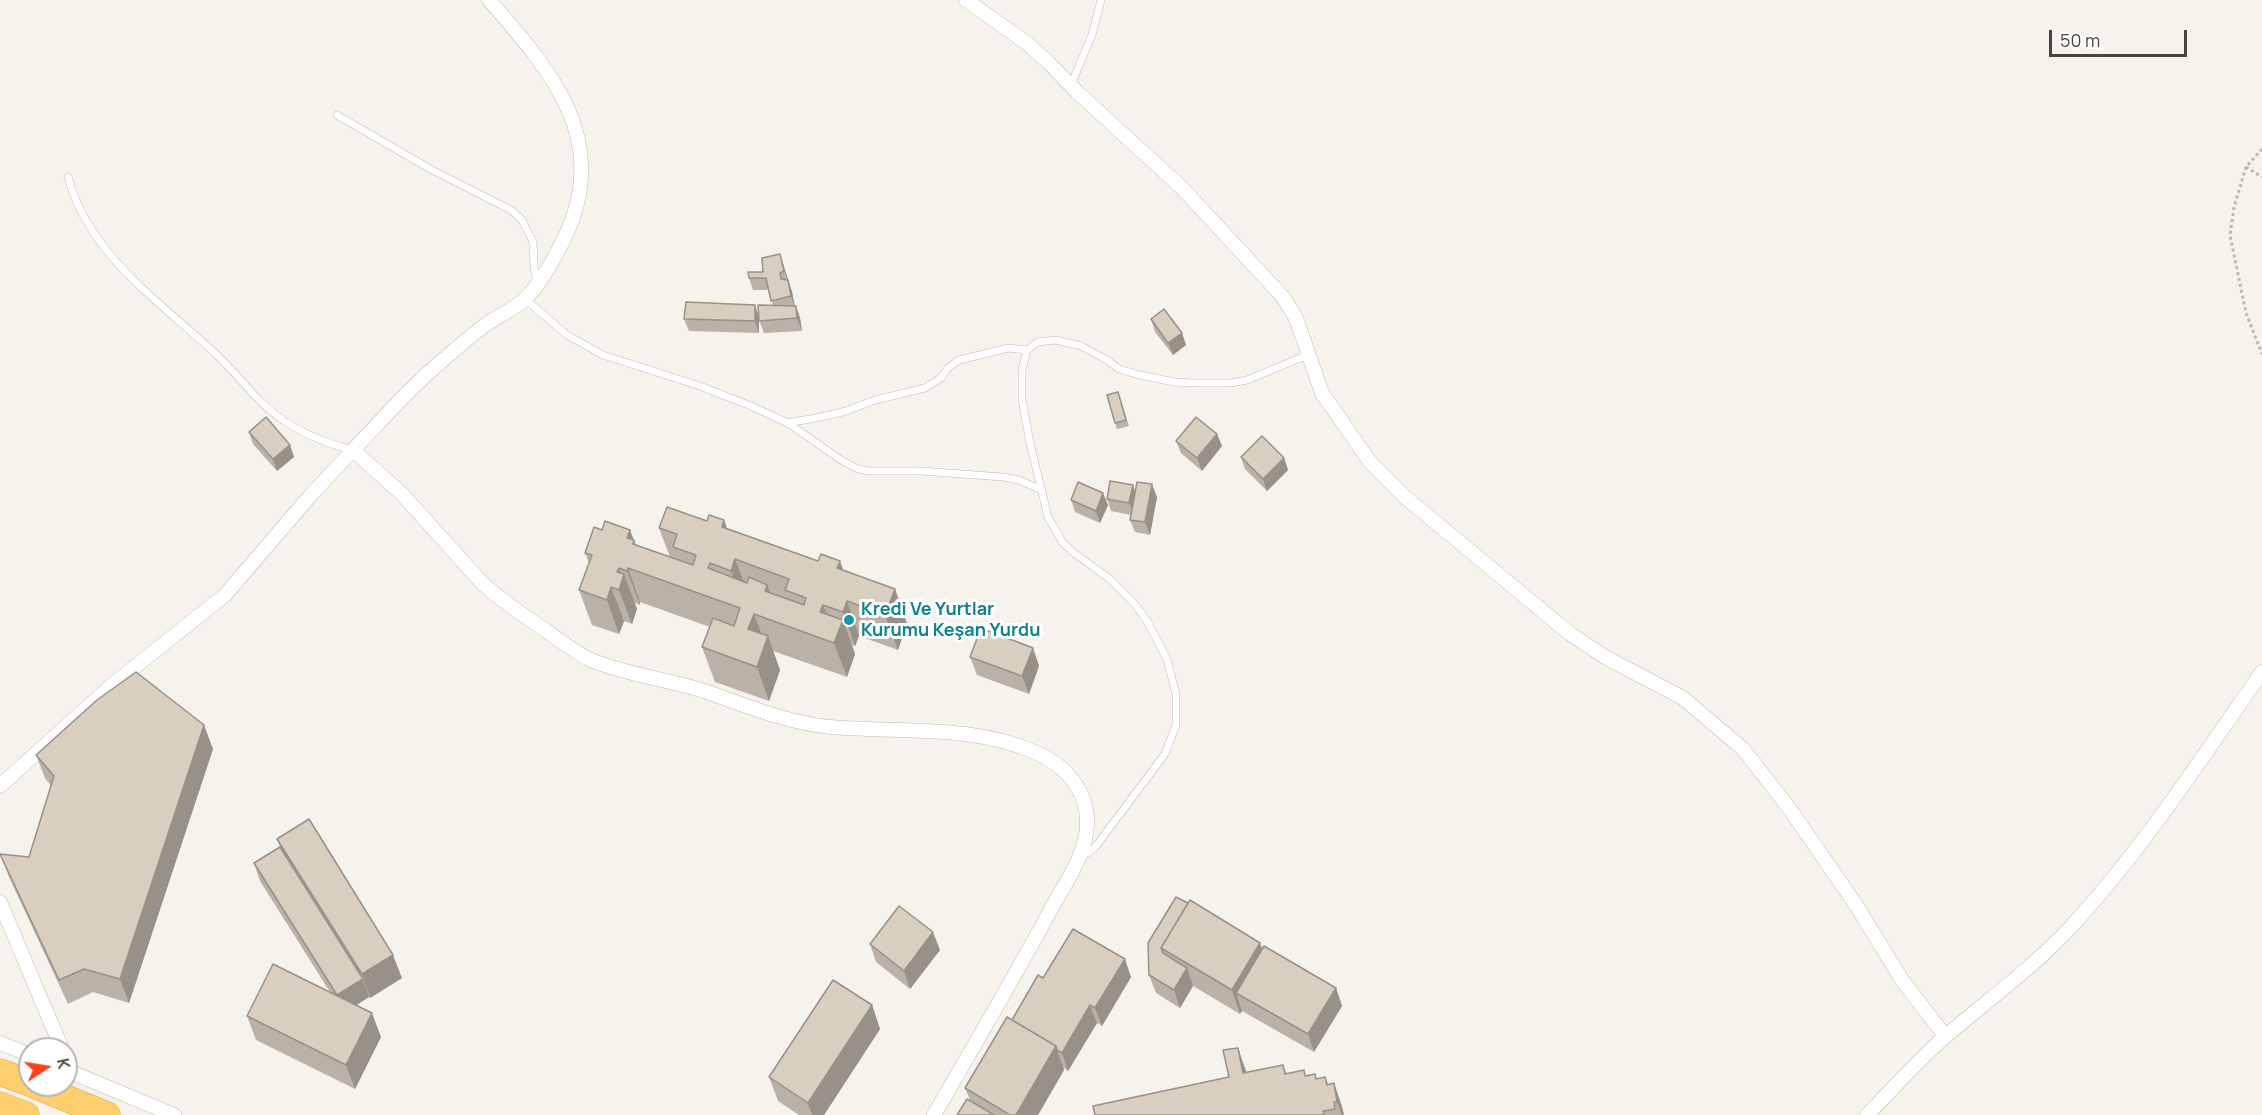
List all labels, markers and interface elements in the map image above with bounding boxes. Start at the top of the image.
scale bar [2052,18,2190,56]
text: 50 m [2060,28,2100,52]
place label: Kredi Ve Yurtlar Kurumu Keşan Yurdu [861,599,1040,642]
marker: Kredi Ve Yurtlar Kurumu Keşan Yurdu [842,613,856,627]
north arrow [18,1037,78,1097]
text: K [52,1056,75,1071]

